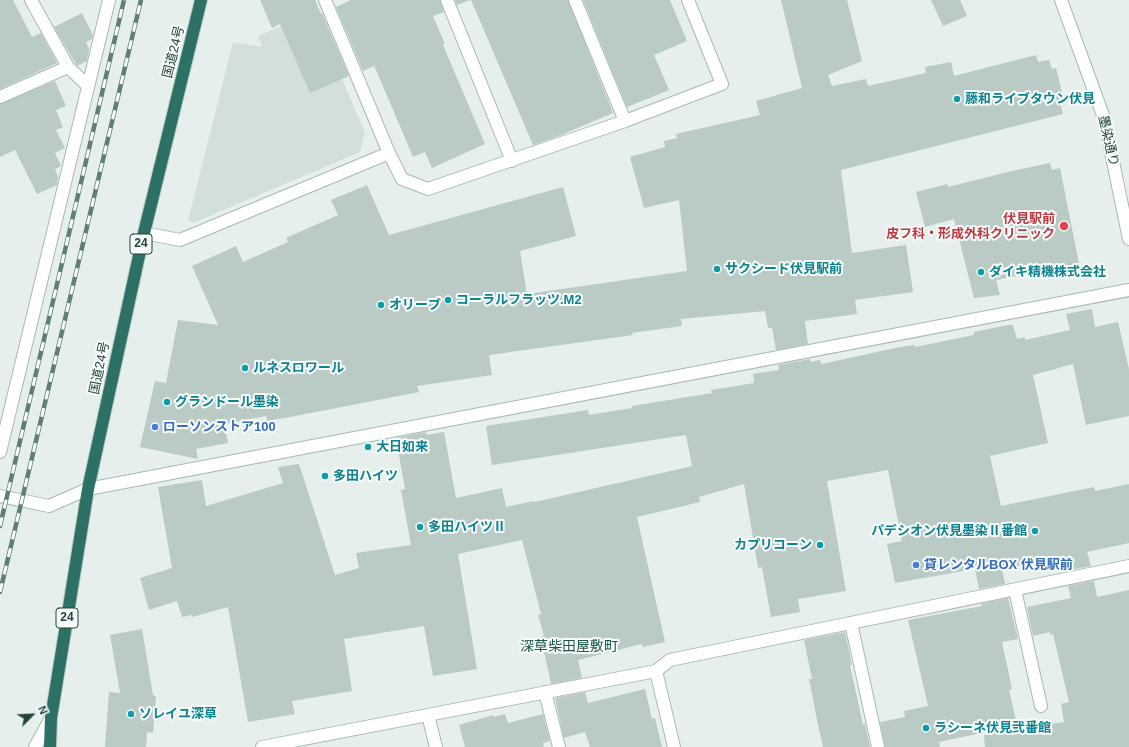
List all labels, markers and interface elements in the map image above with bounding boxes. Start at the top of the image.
street label: 国道24号 [160,24,188,80]
place label: 藤和ライブタウン伏見 [965,91,1095,107]
marker: 藤和ライブタウン伏見 [952,94,962,104]
street label: 墨染通り [1095,114,1121,168]
place label: 伏見駅前 皮フ科・形成外科クリニック [886,211,1055,242]
marker: 伏見駅前 皮フ科・形成外科クリニック [1058,220,1070,232]
road number: 24 [130,234,152,254]
place label: サクシード伏見駅前 [725,261,842,277]
marker: サクシード伏見駅前 [712,264,722,274]
place label: ダイキ精機株式会社 [989,264,1106,280]
marker: ダイキ精機株式会社 [976,267,986,277]
place label: コーラルフラッツ.M2 [456,292,582,308]
marker: コーラルフラッツ.M2 [443,295,453,305]
place label: オリーブ [389,297,441,313]
marker: オリーブ [376,300,386,310]
street label: 国道24号 [87,340,113,396]
place label: ルネスロワール [253,360,344,376]
marker: ルネスロワール [240,363,250,373]
place label: グランドール墨染 [175,394,279,410]
marker: グランドール墨染 [162,397,172,407]
place label: ローソンストア100 [163,419,276,435]
marker: ローソンストア100 [150,422,160,432]
place label: 大日如来 [376,439,428,455]
marker: 大日如来 [363,442,373,452]
place label: 多田ハイツ [333,468,398,484]
marker: 多田ハイツ [320,471,330,481]
place label: 多田ハイツⅡ [428,519,506,535]
marker: 多田ハイツⅡ [415,522,425,532]
place label: パデシオン伏見墨染Ⅱ番館 [871,523,1027,539]
marker: パデシオン伏見墨染Ⅱ番館 [1030,526,1040,536]
place label: カプリコーン [734,537,812,553]
marker: カプリコーン [815,540,825,550]
place label: 貸レンタルBOX 伏見駅前 [924,557,1073,573]
marker: 貸レンタルBOX 伏見駅前 [911,560,921,570]
road number: 24 [56,608,78,628]
district label: 深草柴田屋敷町 [520,639,618,655]
north arrow [12,695,52,735]
text: N [36,704,50,716]
place label: ソレイユ深草 [139,706,217,722]
marker: ソレイユ深草 [126,709,136,719]
place label: ラシーネ伏見弐番館 [934,720,1051,736]
marker: ラシーネ伏見弐番館 [921,723,931,733]

